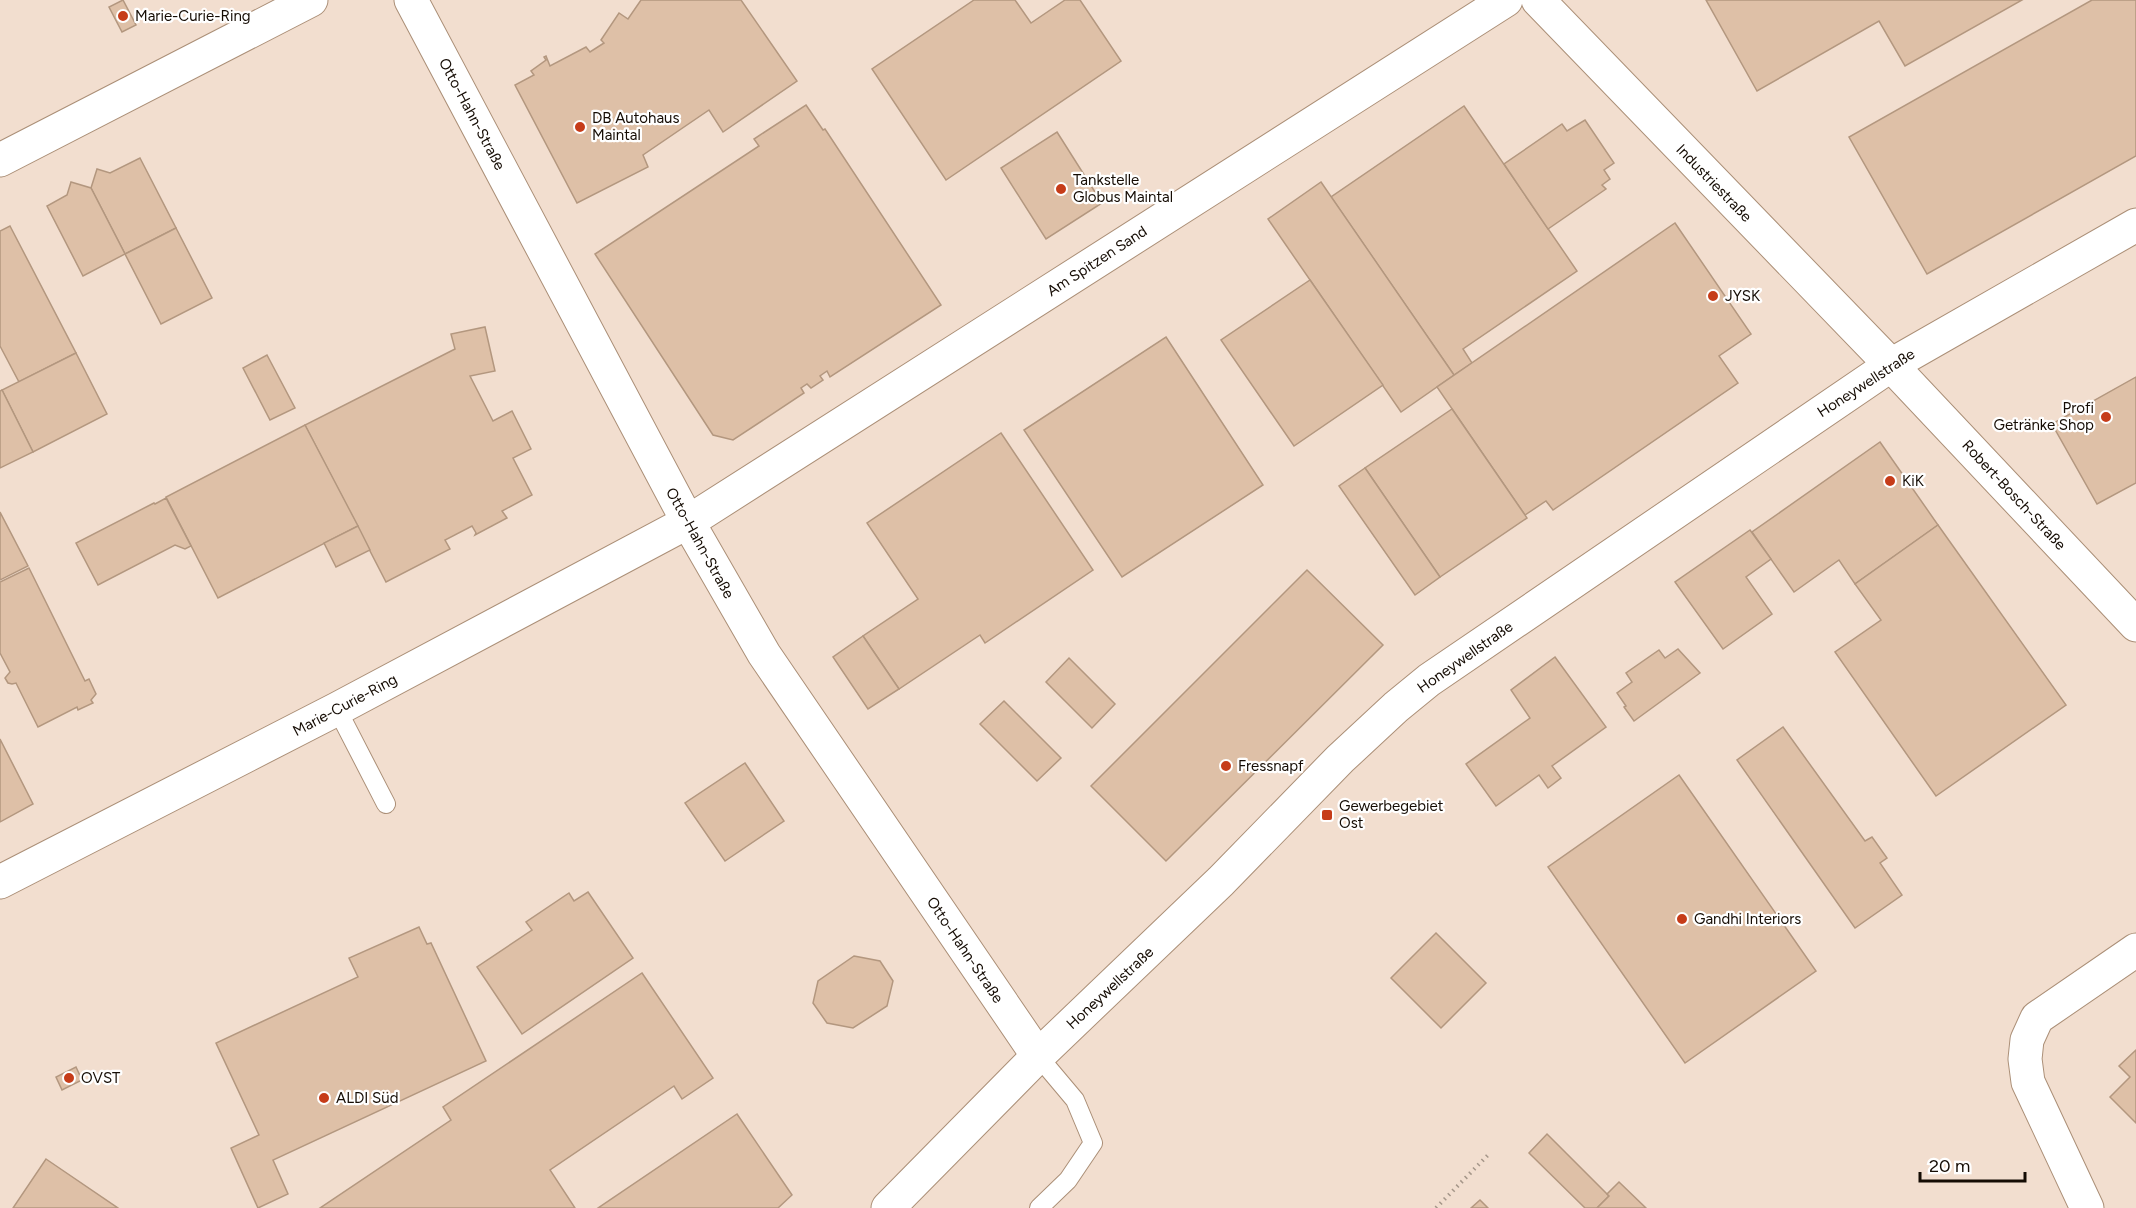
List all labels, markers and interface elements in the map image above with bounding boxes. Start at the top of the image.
place label: Marie-Curie-Ring [135,7,251,25]
marker: Marie-Curie-Ring [116,9,130,23]
street label: Otto-Hahn-Straße [435,55,509,173]
place label: DB Autohaus Maintal [592,109,679,144]
marker: DB Autohaus Maintal [573,120,587,134]
street label: Industriestraße [1672,140,1756,226]
place label: Tankstelle Globus Maintal [1073,171,1173,206]
marker: Tankstelle Globus Maintal [1054,182,1068,196]
street label: Am Spitzen Sand [1044,222,1150,300]
place label: JYSK [1725,287,1761,305]
marker: JYSK [1706,289,1720,303]
street label: Honeywellstraße [1814,345,1918,421]
place label: Profi Getränke Shop [1994,399,2094,434]
marker: Profi Getränke Shop [2099,410,2113,424]
street label: Robert-Bosch-Straße [1958,436,2070,554]
place label: KiK [1902,472,1925,490]
marker: KiK [1883,474,1897,488]
street label: Otto-Hahn-Straße [662,484,738,602]
street label: Honeywellstraße [1414,617,1516,697]
street label: Marie-Curie-Ring [290,670,400,740]
place label: Fressnapf [1238,757,1304,775]
marker: Fressnapf [1219,759,1233,773]
place label: Gewerbegebiet Ost [1339,797,1444,832]
marker: Gewerbegebiet Ost [1320,808,1334,822]
street label: Otto-Hahn-Straße [923,894,1007,1006]
place label: Gandhi Interiors [1694,910,1801,928]
marker: Gandhi Interiors [1675,912,1689,926]
street label: Honeywellstraße [1063,943,1157,1033]
place label: OVST [81,1069,121,1087]
marker: OVST [62,1071,76,1085]
place label: ALDI Süd [336,1089,398,1107]
marker: ALDI Süd [317,1091,331,1105]
scale bar [1920,1145,2025,1183]
text: 20 m [1929,1155,1970,1177]

